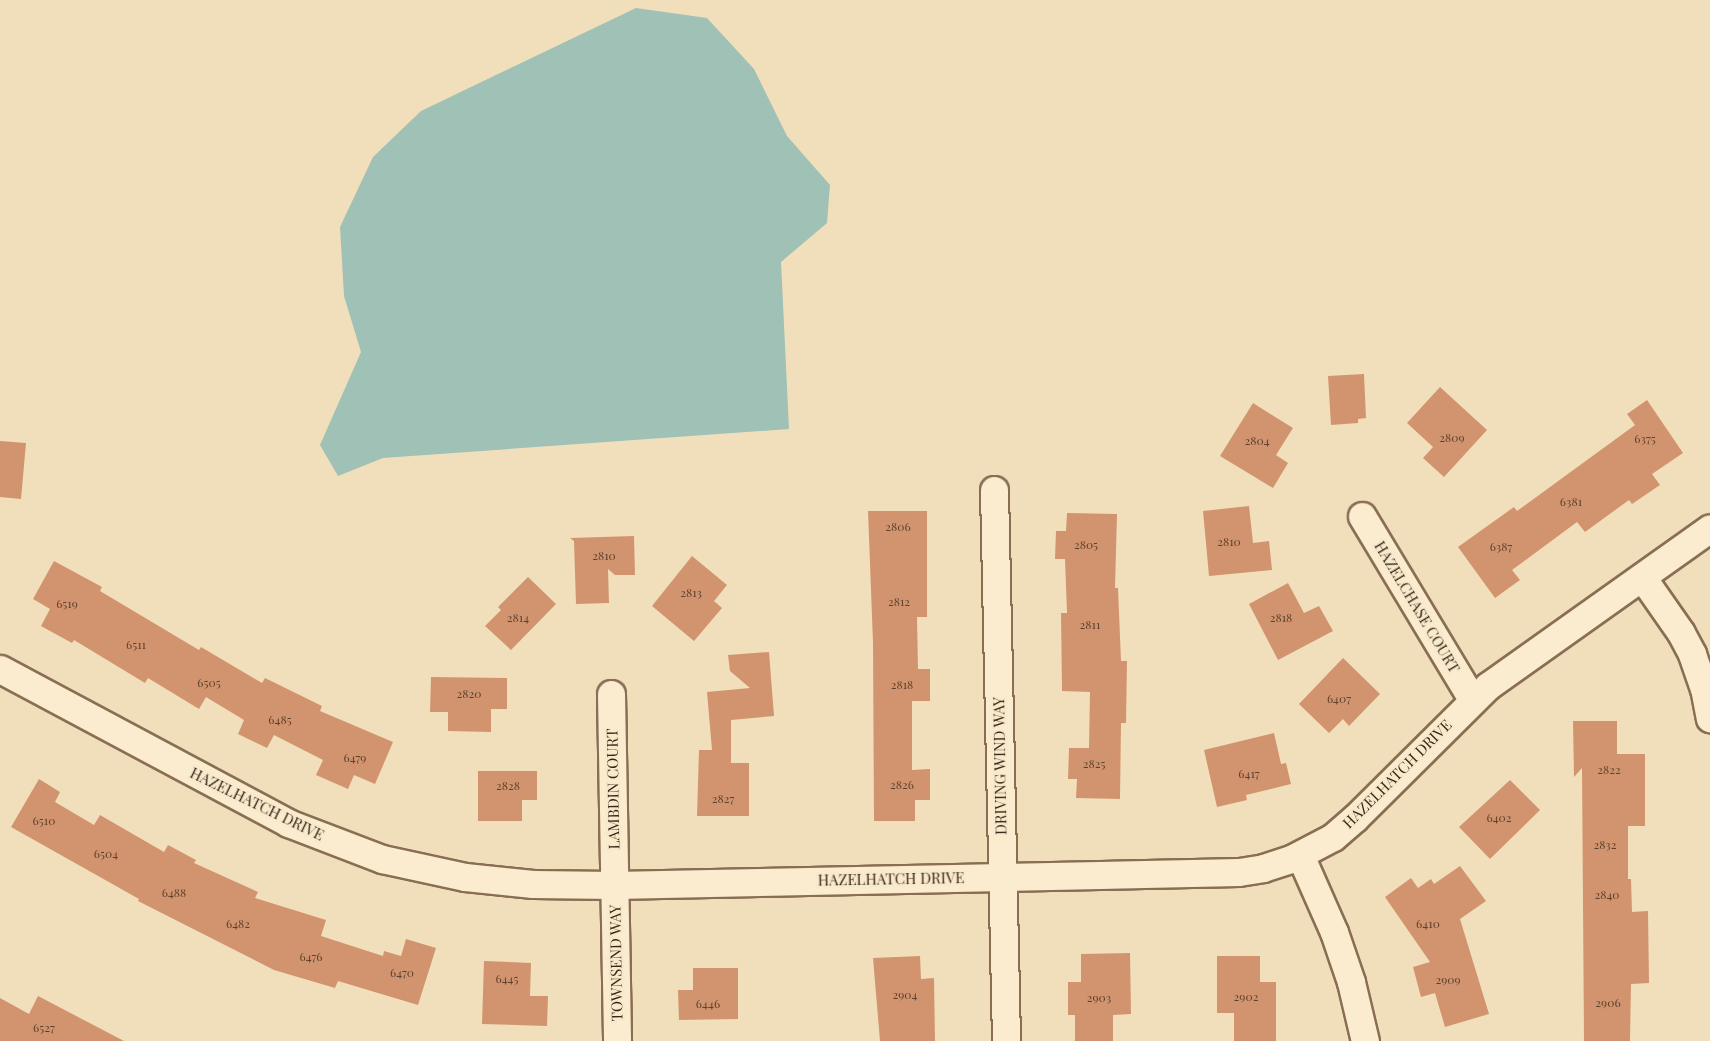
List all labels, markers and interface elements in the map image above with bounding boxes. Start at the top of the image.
house number: 2809 [1439,431,1465,445]
house number: 6375 [1634,432,1656,446]
house number: 2804 [1244,434,1270,448]
house number: 6381 [1560,495,1582,509]
house number: 2806 [885,520,911,534]
house number: 2810 [1217,535,1241,549]
house number: 2805 [1074,538,1098,552]
street label: HAZELCHASE COURT [1371,538,1463,676]
house number: 6387 [1490,540,1512,554]
house number: 2810 [592,549,616,563]
house number: 2813 [680,586,702,600]
house number: 2812 [888,595,910,609]
house number: 6519 [56,597,78,611]
house number: 2814 [507,611,529,625]
house number: 2818 [1270,611,1292,625]
house number: 2811 [1080,618,1100,632]
house number: 6511 [126,638,146,652]
house number: 6505 [197,676,221,690]
house number: 2818 [891,678,913,692]
house number: 2820 [457,687,481,701]
house number: 6407 [1327,692,1351,706]
street label: DRIVING WIND WAY [990,696,1010,836]
house number: 6485 [268,713,292,727]
street label: HAZELHATCH DRIVE [1339,716,1455,832]
street label: LAMBDIN COURT [603,728,623,850]
house number: 6479 [344,751,366,765]
house number: 2825 [1083,757,1105,771]
house number: 2822 [1597,763,1621,777]
street label: HAZELHATCH DRIVE [187,764,327,844]
house number: 6417 [1238,767,1260,781]
house number: 2826 [890,778,914,792]
house number: 2828 [496,779,520,793]
house number: 2827 [712,792,734,806]
house number: 6402 [1486,811,1512,825]
house number: 6510 [33,814,55,828]
house number: 2832 [1593,838,1617,852]
house number: 6504 [94,847,118,861]
street label: HAZELHATCH DRIVE [818,869,964,889]
house number: 6488 [162,886,186,900]
house number: 2840 [1594,888,1620,902]
street label: TOWNSEND WAY [606,904,626,1022]
house number: 6482 [226,917,250,931]
house number: 6410 [1416,917,1440,931]
house number: 6476 [299,950,323,964]
house number: 6470 [390,966,414,980]
house number: 6445 [495,972,519,986]
house number: 2909 [1435,973,1461,987]
house number: 2904 [893,988,917,1002]
house number: 2902 [1234,990,1258,1004]
house number: 2903 [1087,991,1111,1005]
house number: 2906 [1595,996,1621,1010]
house number: 6446 [696,997,720,1011]
house number: 6527 [33,1021,55,1035]

